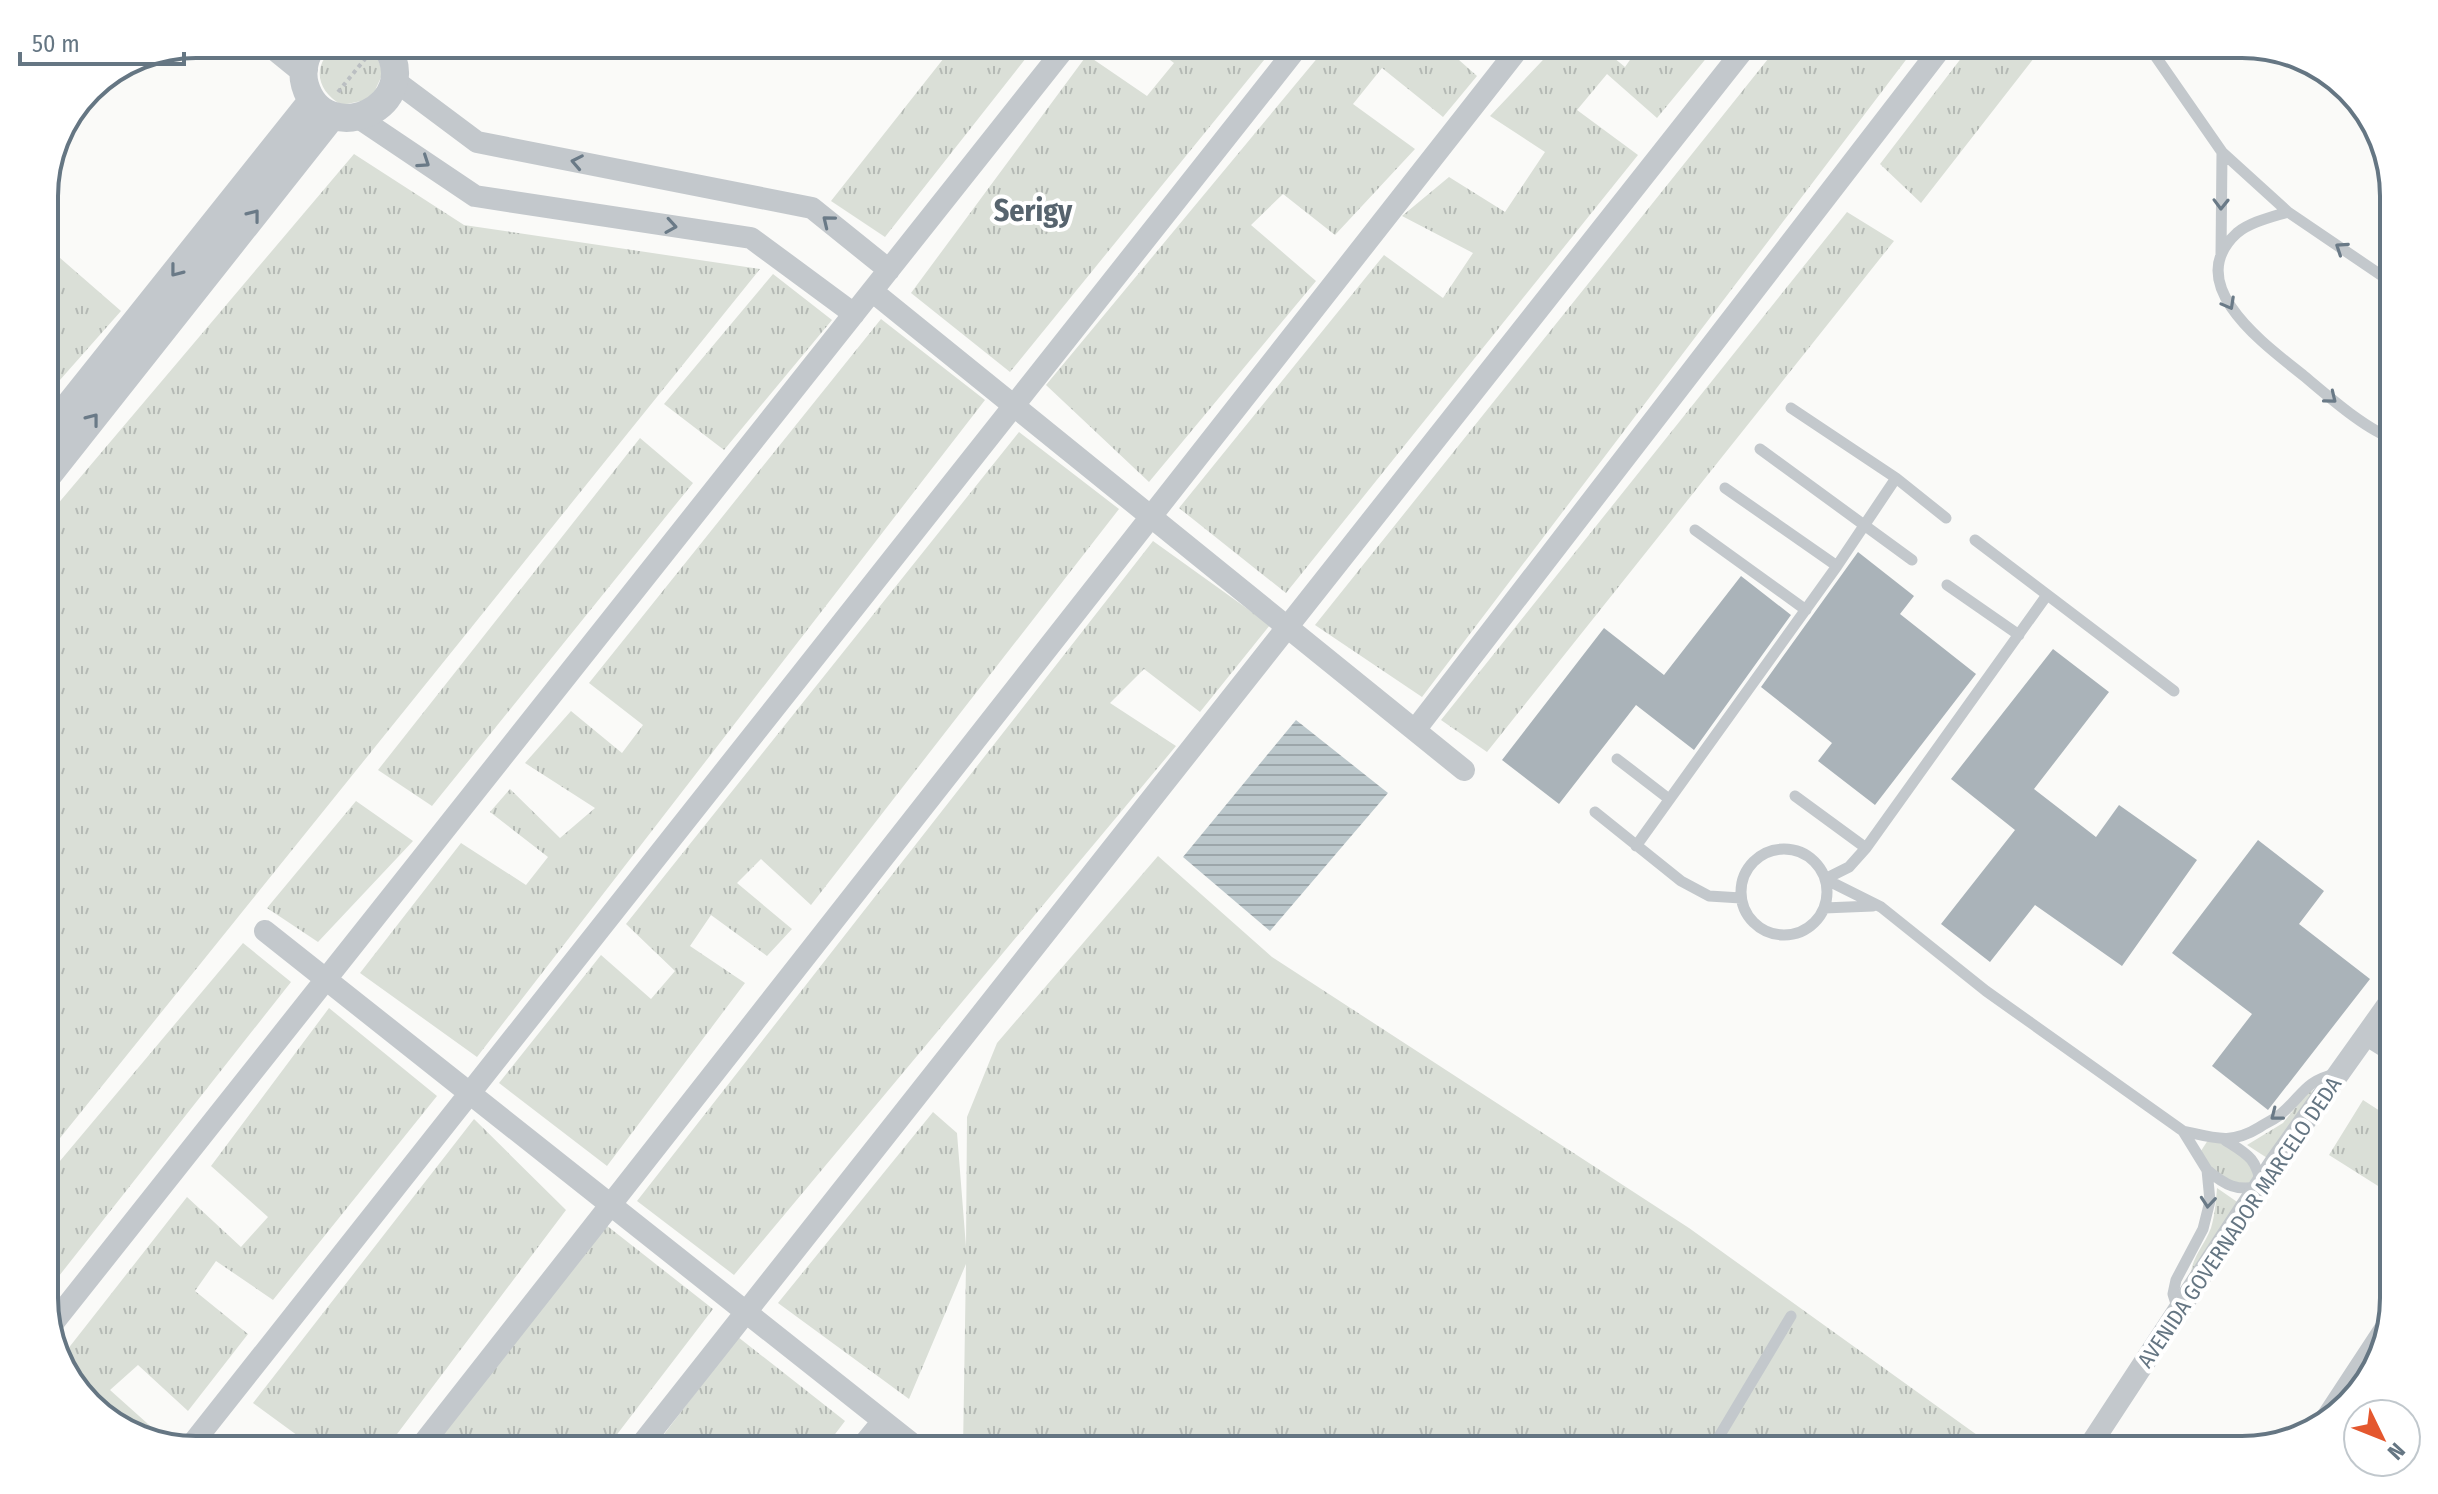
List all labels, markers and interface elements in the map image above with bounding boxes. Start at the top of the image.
scale bar [20,16,184,66]
text: 50 m [32,30,80,58]
one-way arrow [415,152,430,167]
one-way arrow [571,154,584,171]
district label: Serigy [994,193,1073,229]
one-way arrow [2213,198,2230,211]
one-way arrow [244,210,259,224]
one-way arrow [823,216,837,231]
one-way arrow [664,217,678,234]
one-way arrow [2335,242,2349,257]
one-way arrow [172,262,186,277]
one-way arrow [2220,296,2235,310]
one-way arrow [2322,389,2337,403]
one-way arrow [83,413,97,428]
street label: AVENIDA GOVERNADOR MARCELO DEDA [2132,1071,2347,1373]
one-way arrow [2270,1106,2285,1120]
one-way arrow [2199,1195,2216,1208]
north arrow [2342,1398,2422,1478]
text: N [2382,1437,2411,1465]

